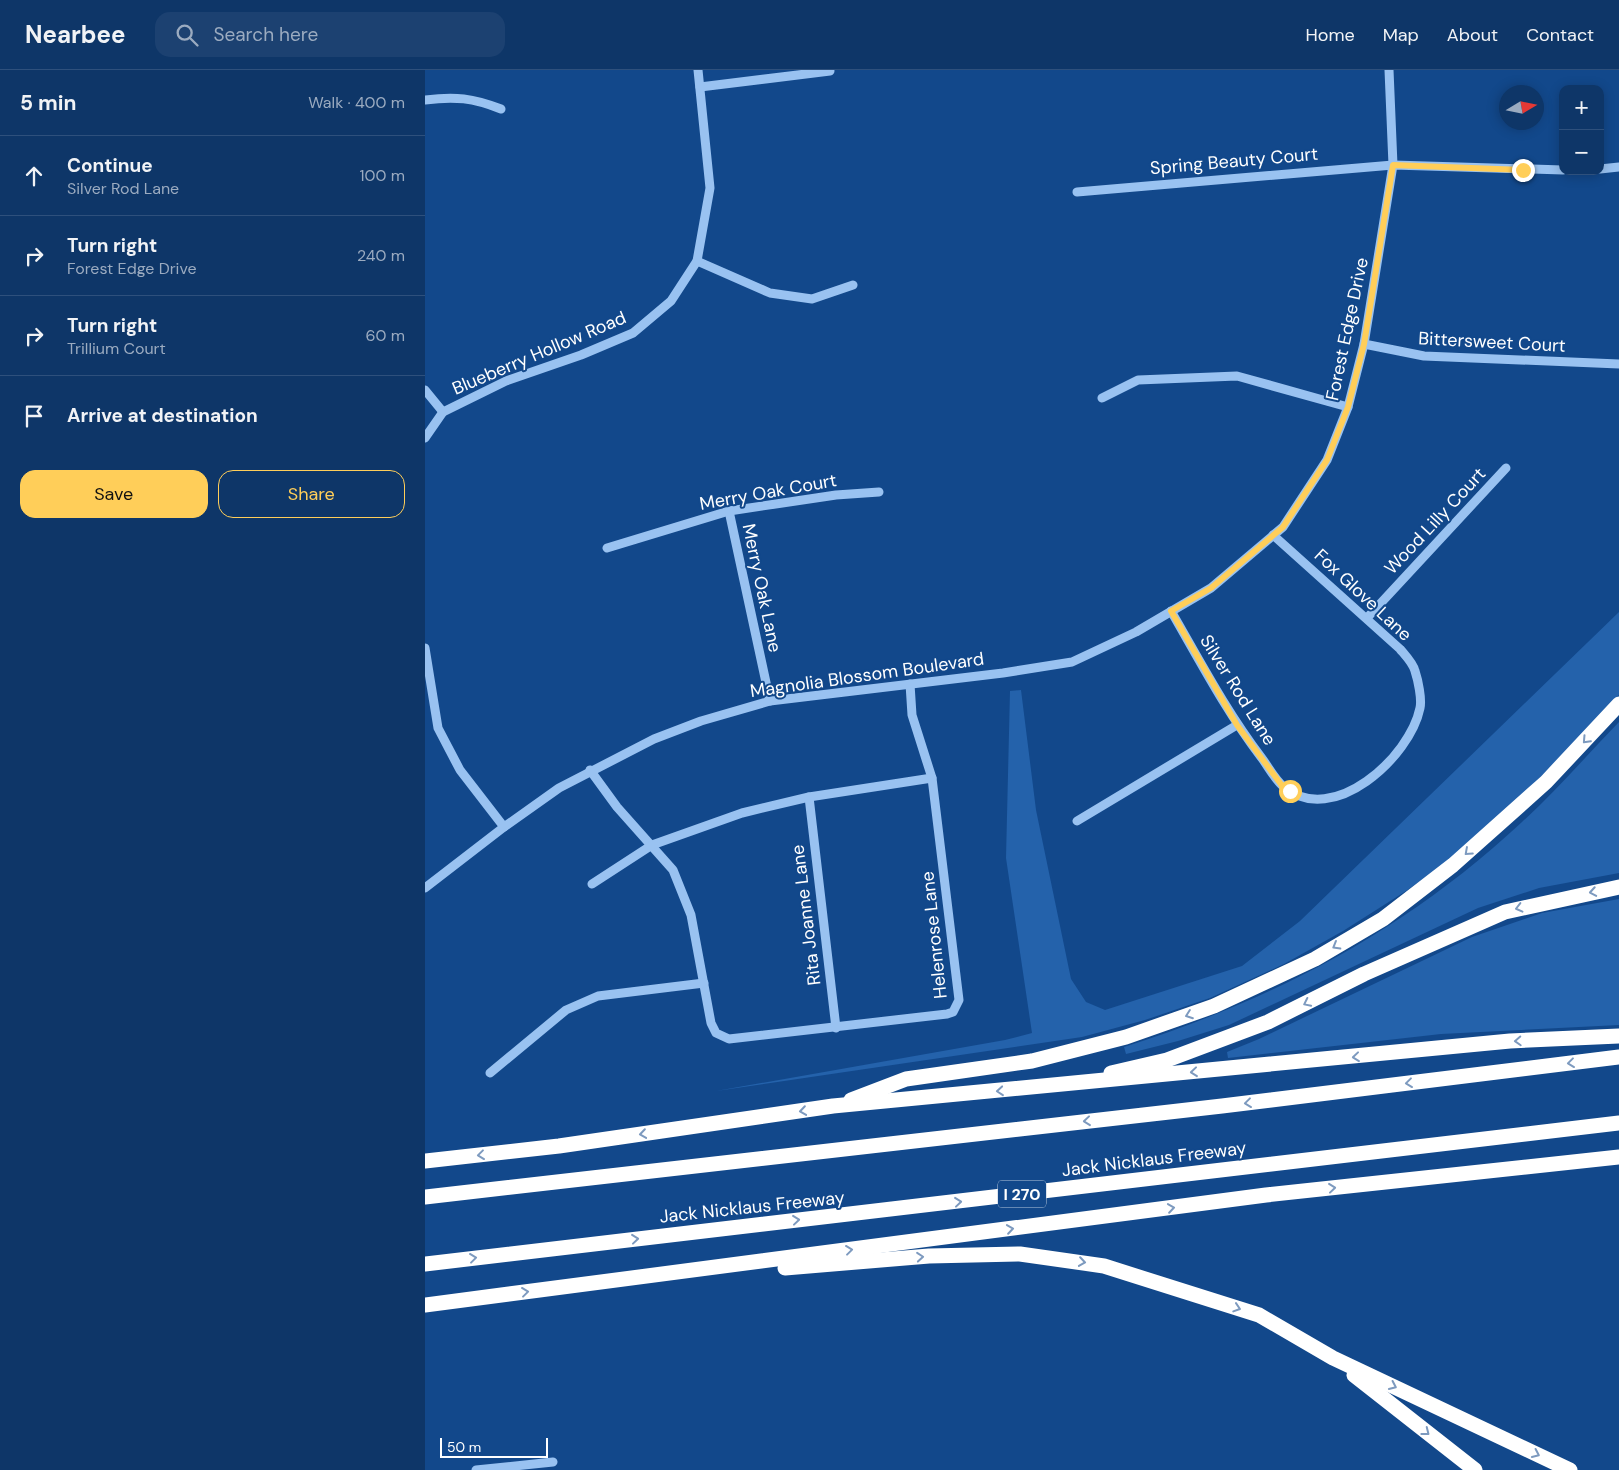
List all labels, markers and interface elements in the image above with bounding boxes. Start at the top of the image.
search box [155,12,505,57]
text: Nearbee [25,19,125,50]
icon: search [173,21,201,49]
text: Search here [213,22,318,47]
text: Home [1305,23,1355,47]
text: Map [1383,23,1419,47]
text: About [1447,23,1498,47]
text: Contact [1526,23,1594,47]
north arrow [1499,85,1544,130]
map controls [1559,85,1604,175]
button: + [1559,85,1604,130]
text: 5 min [20,89,76,117]
text: Walk · 400 m [308,92,405,113]
button: − [1559,130,1604,175]
street label: Spring Beauty Court [1149,142,1319,180]
text: Continue [67,153,153,178]
route end [1512,159,1535,182]
icon: ahead [20,162,48,190]
text: 100 m [360,165,405,186]
text: Silver Rod Lane [67,178,179,199]
text: Turn right [67,233,157,258]
icon: right [20,242,48,270]
text: 240 m [357,245,405,266]
street label: Forest Edge Drive [1320,255,1374,403]
text: Forest Edge Drive [67,258,197,279]
street label: Blueberry Hollow Road [448,305,630,401]
text: Turn right [67,313,157,338]
icon: right [20,322,48,350]
text: 60 m [365,325,405,346]
street label: Bittersweet Court [1418,326,1566,358]
text: Trillium Court [67,338,166,359]
icon: arrive [20,402,48,430]
text: Arrive at destination [67,403,258,428]
street label: Wood Lilly Court [1379,462,1491,580]
street label: Merry Oak Court [698,468,838,516]
button: Save [20,470,208,518]
button: Share [218,470,405,518]
street label: Merry Oak Lane [737,521,787,655]
street label: Fox Glove Lane [1309,544,1417,646]
street label: Silver Rod Lane [1194,630,1282,750]
street label: Magnolia Blossom Boulevard [748,647,986,703]
one-way arrow [1583,734,1592,743]
route start [1279,780,1302,803]
street label: Rita Joanne Lane [785,843,827,987]
one-way arrow [1464,846,1473,855]
street label: Helenrose Lane [915,870,953,1000]
one-way arrow [1588,887,1597,897]
one-way arrow [1516,903,1524,913]
one-way arrow [1333,940,1342,950]
one-way arrow [1303,997,1312,1007]
one-way arrow [1185,1009,1194,1019]
one-way arrow [1514,1035,1522,1046]
one-way arrow [1352,1051,1360,1062]
one-way arrow [1566,1057,1574,1068]
one-way arrow [1190,1067,1198,1078]
one-way arrow [1405,1077,1413,1088]
one-way arrow [996,1086,1004,1097]
one-way arrow [1244,1097,1252,1108]
one-way arrow [799,1105,807,1116]
one-way arrow [1082,1115,1090,1126]
one-way arrow [638,1128,646,1139]
street label: Jack Nicklaus Freeway [1060,1136,1248,1182]
one-way arrow [477,1149,485,1160]
road number: I 270 [998,1180,1046,1208]
one-way arrow [1328,1183,1336,1194]
street label: Jack Nicklaus Freeway [658,1185,846,1229]
one-way arrow [954,1197,962,1208]
one-way arrow [1167,1203,1175,1214]
one-way arrow [793,1215,801,1226]
one-way arrow [1006,1224,1014,1235]
one-way arrow [631,1234,639,1245]
one-way arrow [845,1245,853,1256]
one-way arrow [916,1252,924,1263]
one-way arrow [470,1253,478,1264]
one-way arrow [1077,1257,1086,1267]
one-way arrow [521,1288,530,1298]
one-way arrow [1233,1302,1241,1312]
one-way arrow [1388,1380,1397,1391]
one-way arrow [1420,1426,1429,1434]
scale bar [440,1435,547,1458]
text: 50 m [447,1438,481,1456]
one-way arrow [1531,1448,1540,1458]

